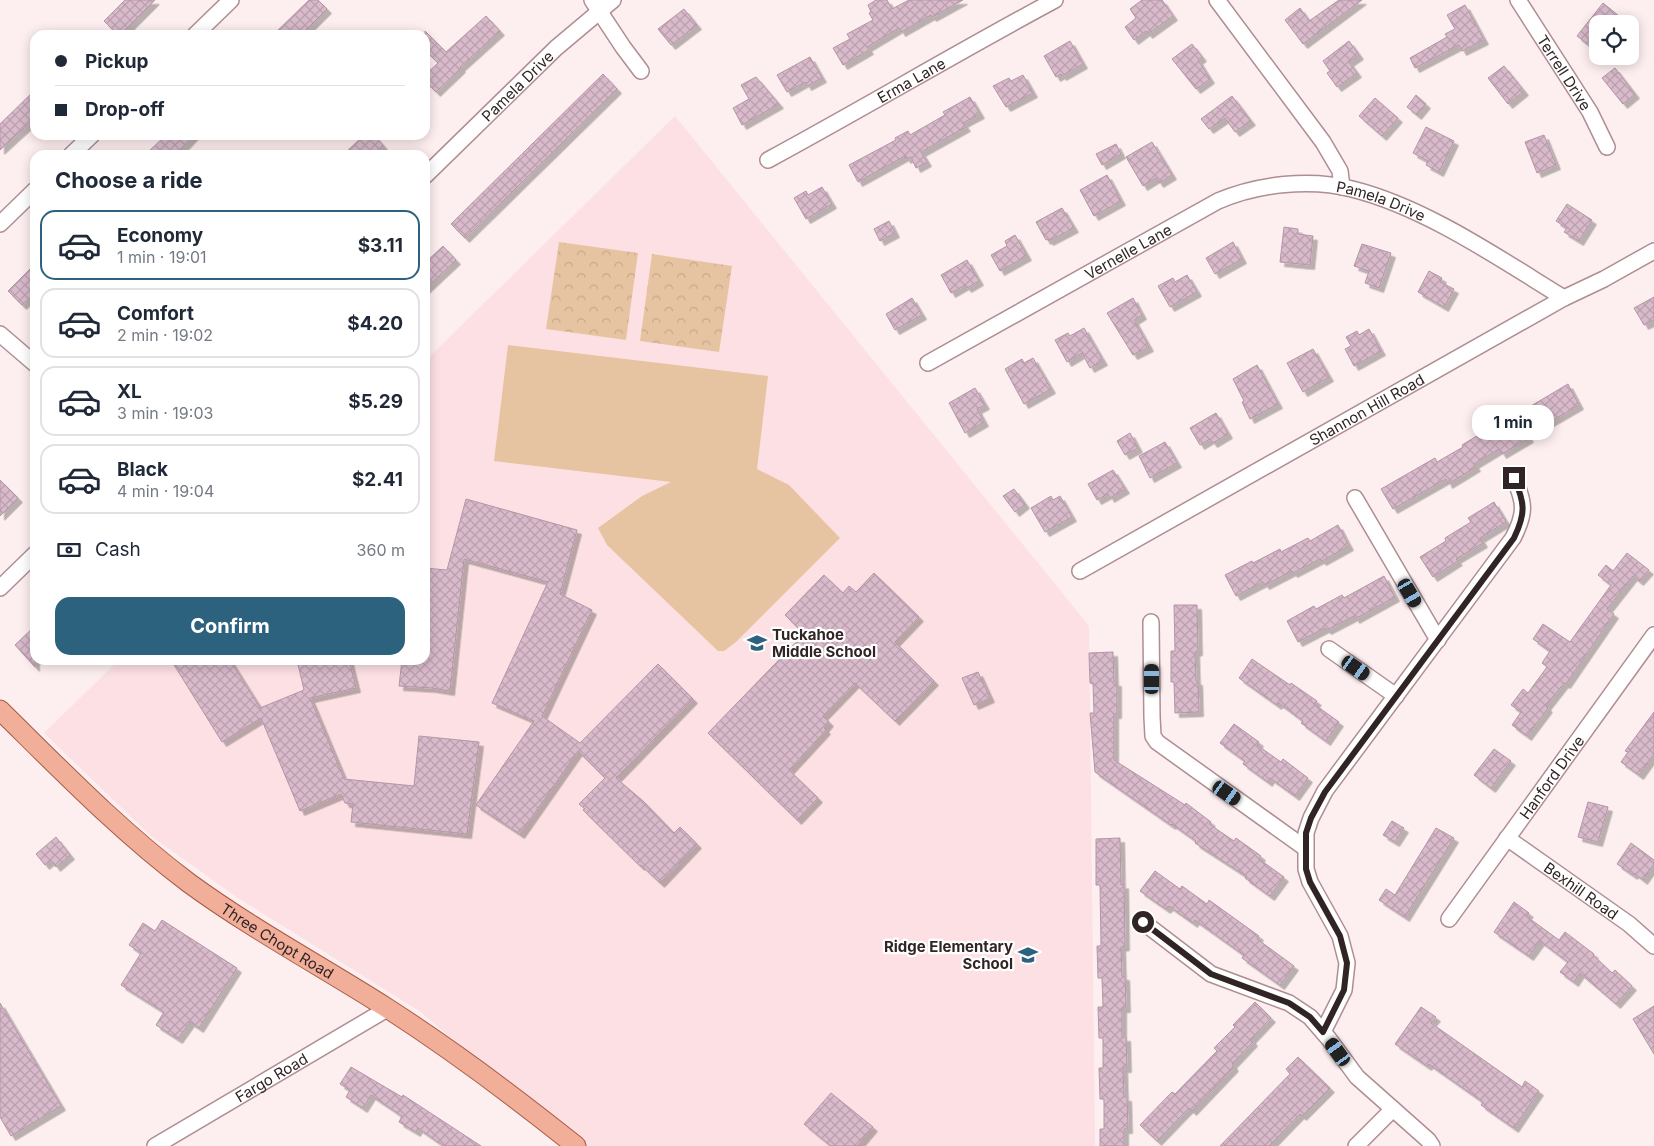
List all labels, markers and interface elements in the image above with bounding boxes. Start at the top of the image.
map controls [1589,15,1639,65]
button: locate [1589,15,1639,65]
street label: Terrell Drive [1533,31,1596,114]
street label: Pamela Drive [477,46,557,125]
text: Pickup [85,50,148,73]
street label: Erma Lane [874,53,949,107]
text: Drop-off [85,98,165,121]
text: Choose a ride [55,167,203,193]
street label: Pamela Drive [1335,176,1429,225]
street label: Vernelle Lane [1081,219,1175,283]
icon: car [57,223,102,268]
text: Economy [117,224,203,247]
text: $3.11 [358,234,403,257]
text: 1 min · 19:01 [117,247,207,267]
icon: car [57,301,102,346]
text: Comfort [117,302,194,325]
text: $4.20 [347,312,403,335]
text: 2 min · 19:02 [117,325,213,345]
street label: Shannon Hill Road [1306,369,1428,449]
icon: car [57,379,102,424]
text: XL [117,380,142,403]
text: $5.29 [348,390,403,413]
text: 3 min · 19:03 [117,403,213,423]
callout: 1 min [1473,406,1555,440]
text: 1 min [1493,412,1533,432]
icon: car [57,457,102,502]
text: Black [117,458,168,481]
route end [1503,467,1525,489]
text: $2.41 [352,468,403,491]
text: 4 min · 19:04 [117,481,214,501]
icon: cash [55,536,83,564]
text: Cash [95,538,141,561]
text: 360 m [357,540,405,560]
car [1396,576,1423,610]
button: Confirm [55,597,405,655]
place label: Tuckahoe Middle School [772,625,876,661]
school or university icon: Tuckahoe Middle School [746,632,768,654]
car [1339,653,1372,683]
car [1144,664,1159,694]
street label: Hanford Drive [1515,732,1588,823]
car [1210,778,1243,808]
street label: Bexhill Road [1540,858,1622,923]
street label: Three Chopt Road [217,899,337,983]
route start [1132,911,1154,933]
place label: Ridge Elementary School [884,937,1013,973]
school or university icon: Ridge Elementary School [1017,944,1039,966]
car [1323,1035,1352,1069]
street label: Fargo Road [232,1049,311,1106]

